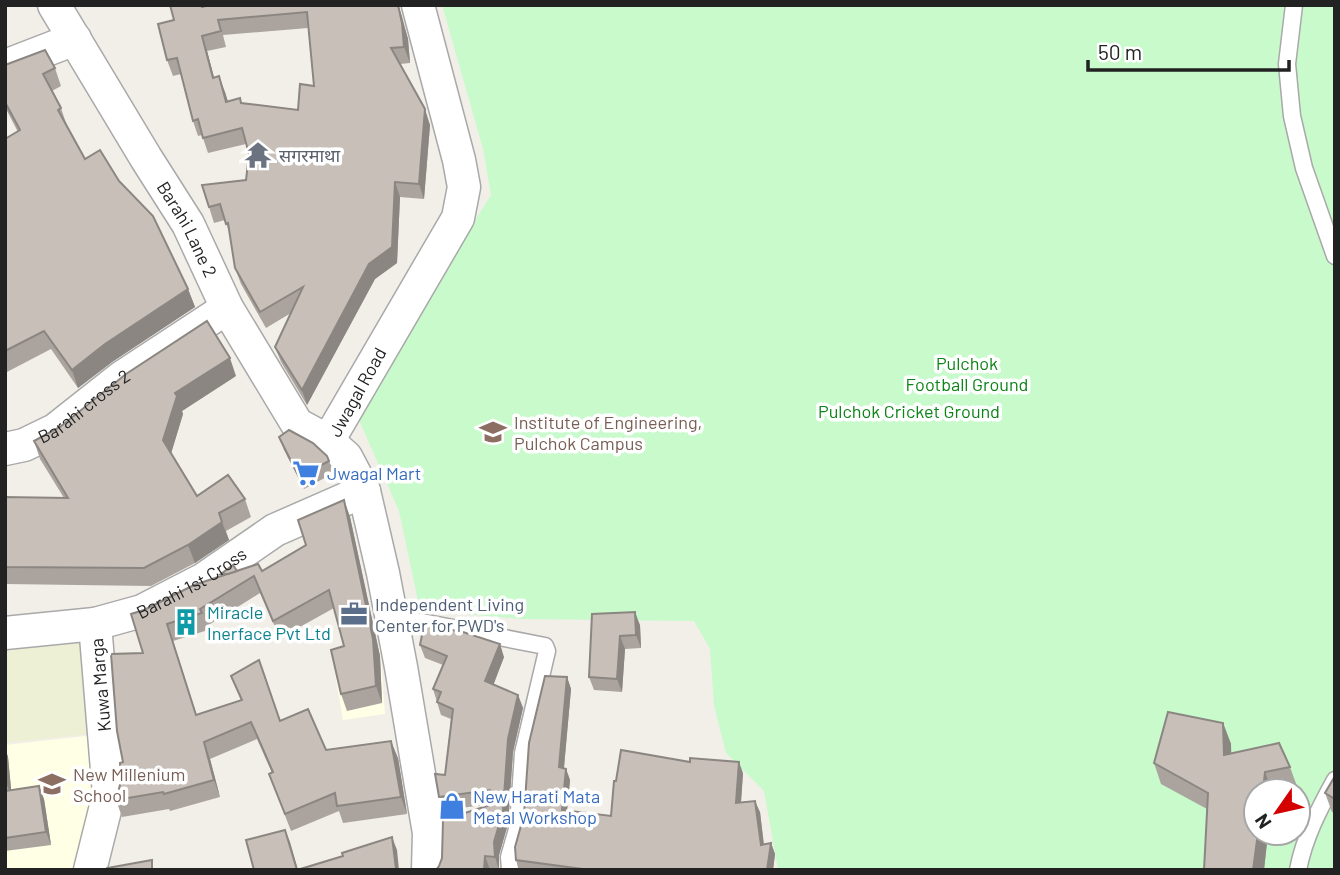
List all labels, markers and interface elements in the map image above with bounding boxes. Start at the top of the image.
scale bar [1088,28,1289,72]
text: 50 m [1098,39,1142,64]
temple icon: सगरमाथा [243,140,273,170]
place label: सगरमाथा [279,144,341,166]
street label: Barahi Lane 2 [153,177,222,281]
street label: Jwagal Road [323,343,391,441]
park label: Pulchok Football Ground [906,352,1028,395]
street label: Barahi cross 2 [34,364,134,448]
park label: Pulchok Cricket Ground [818,400,1000,422]
place label: Institute of Engineering, Pulchok Campus [514,411,702,454]
school or university icon: Institute of Engineering, Pulchok Campus [478,417,508,447]
supermarket icon: Jwagal Mart [291,458,321,488]
place label: Jwagal Mart [327,462,421,484]
street label: Barahi 1st Cross [133,542,250,623]
place label: Independent Living Center for PWD's [375,593,524,636]
office icon: Independent Living Center for PWD's [339,599,369,629]
place label: Miracle Inerface Pvt Ltd [207,601,331,644]
building icon: Miracle Inerface Pvt Ltd [171,607,201,637]
street label: Kuwa Marga [85,637,115,733]
place label: New Millenium School [73,763,185,806]
school or university icon: New Millenium School [37,769,67,799]
north arrow [1242,777,1312,847]
place label: New Harati Mata Metal Workshop [473,785,600,828]
shop icon: New Harati Mata Metal Workshop [437,791,467,821]
text: N [1249,810,1276,833]

